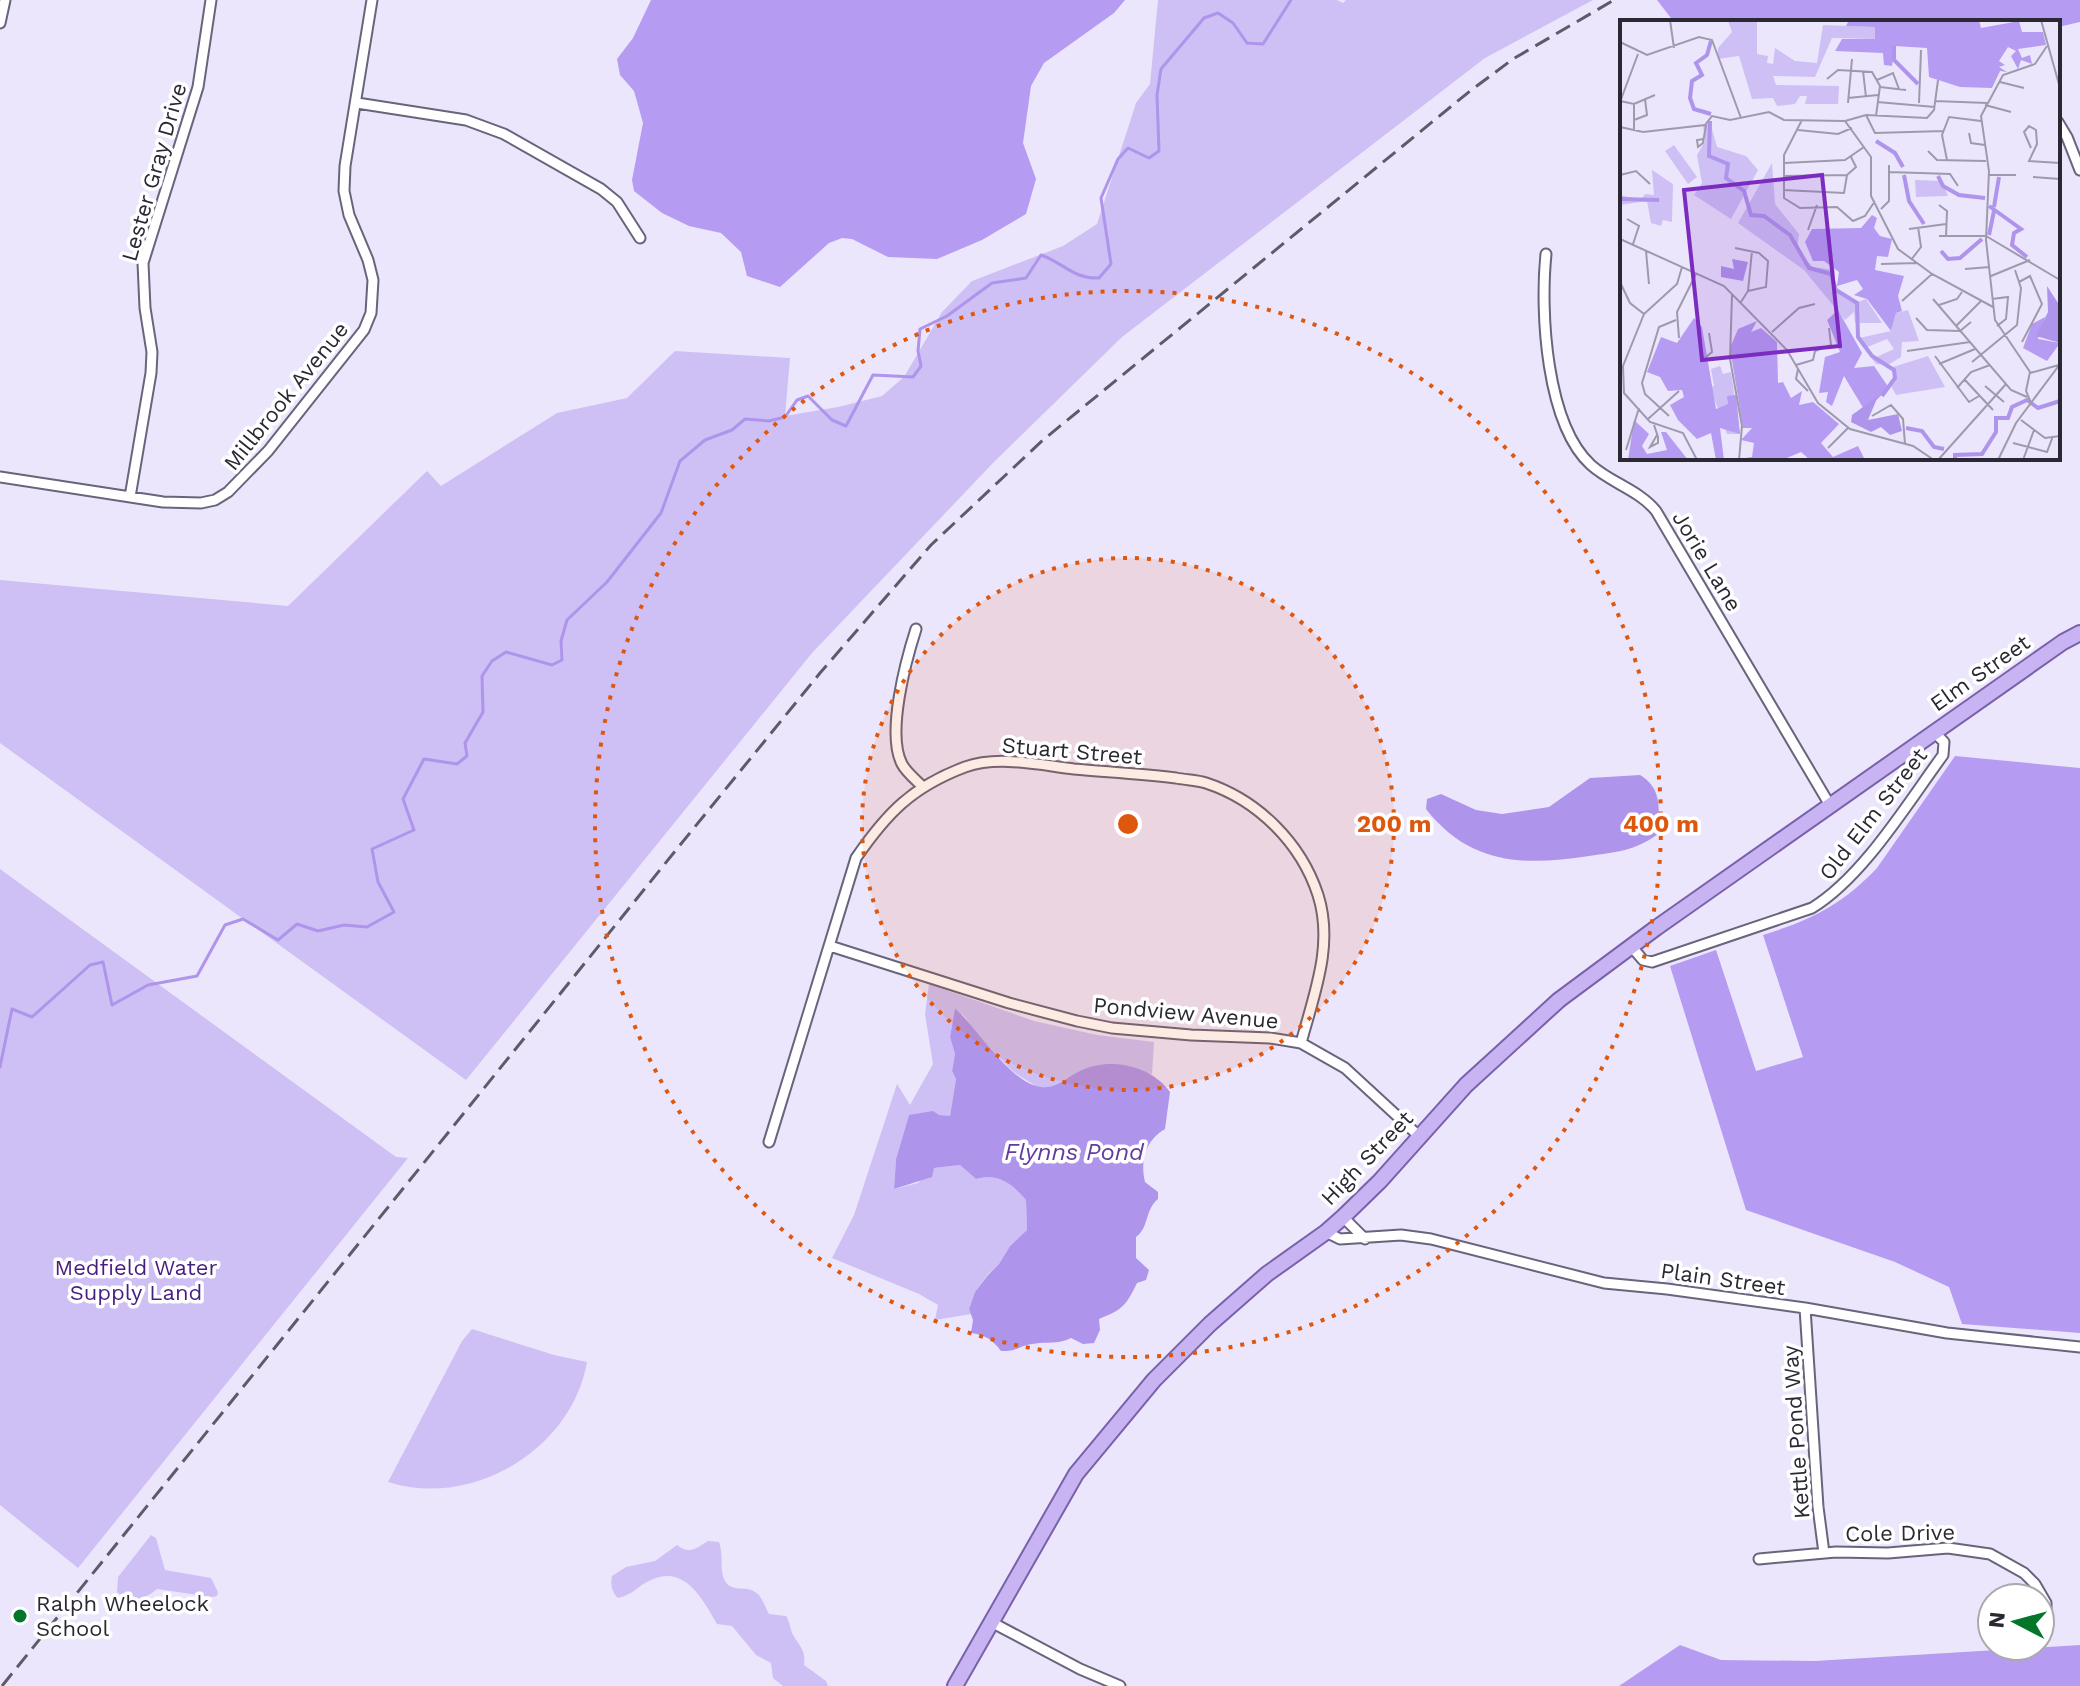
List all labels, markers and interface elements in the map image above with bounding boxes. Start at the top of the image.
inset map [1620,20,2060,460]
street label: Lester Gray Drive [117,80,191,264]
street label: Millbrook Avenue [219,317,353,475]
street label: Jorie Lane [1667,506,1747,616]
street label: Elm Street [1926,630,2034,716]
street label: Stuart Street [1001,732,1143,770]
street label: Old Elm Street [1814,743,1932,885]
centre of rings [1114,810,1142,838]
text: 200 m [1357,810,1431,838]
text: 400 m [1623,810,1699,838]
street label: Pondview Avenue [1092,992,1280,1034]
street label: High Street [1316,1106,1418,1210]
water label: Flynns Pond [1004,1138,1145,1166]
park label: Medfield Water Supply Land [55,1255,217,1305]
street label: Plain Street [1659,1258,1787,1300]
street label: Kettle Pond Way [1777,1344,1815,1520]
street label: Cole Drive [1845,1520,1955,1546]
north arrow [1976,1582,2056,1662]
place label: Ralph Wheelock School [36,1591,209,1641]
marker: Ralph Wheelock School [11,1607,29,1625]
text: N [1983,1611,2010,1629]

